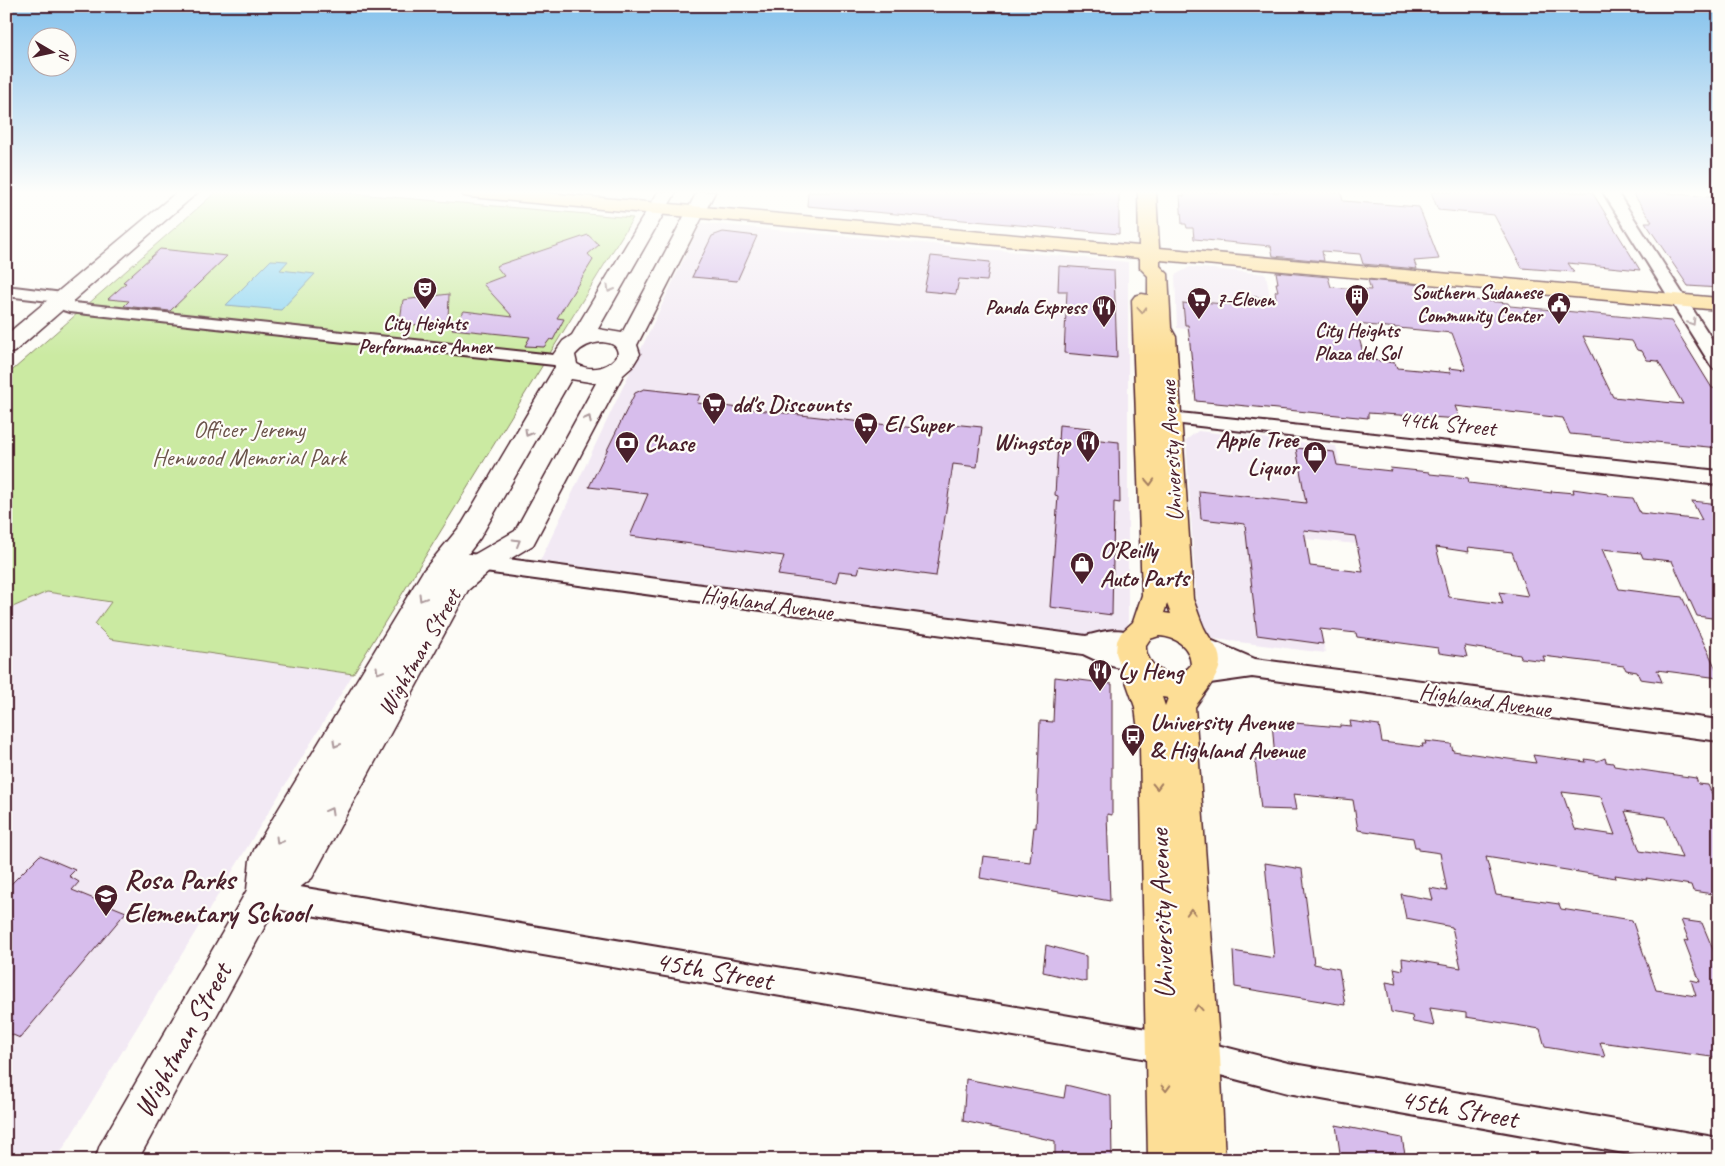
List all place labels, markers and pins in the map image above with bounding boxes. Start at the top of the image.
theatre icon: City Heights Performance Annex [412,276,438,310]
place label: Southern Sudanese Community Center [1411,280,1545,329]
building icon: City Heights Plaza del Sol [1344,283,1370,317]
supermarket icon: 7-Eleven [1186,286,1212,320]
place label: 7-Eleven [1216,287,1277,312]
public building icon: Southern Sudanese Community Center [1546,291,1572,325]
restaurant icon: Panda Express [1091,294,1117,328]
place label: Panda Express [985,295,1088,320]
place label: City Heights Performance Annex [358,311,494,359]
place label: City Heights Plaza del Sol [1315,318,1403,366]
place label: dd's Discounts [732,389,853,419]
supermarket icon: dd's Discounts [701,391,727,425]
place label: El Super [884,409,955,439]
supermarket icon: El Super [853,411,879,445]
place label: Apple Tree Liquor [1216,424,1300,482]
place label: Wingstop [993,427,1072,457]
place label: Chase [644,428,696,458]
restaurant icon: Wingstop [1075,429,1101,463]
bank icon: Chase [614,430,640,464]
shop icon: Apple Tree Liquor [1302,440,1328,474]
place label: O'Reilly Auto Parts [1100,535,1191,593]
shop icon: O'Reilly Auto Parts [1069,551,1095,585]
place label: Ly Heng [1118,656,1186,686]
restaurant icon: Ly Heng [1087,658,1113,692]
place label: University Avenue & Highland Avenue [1150,707,1306,765]
bus stop icon: University Avenue & Highland Avenue [1120,723,1146,757]
place label: Rosa Parks Elementary School [124,861,314,931]
school or university icon: Rosa Parks Elementary School [93,883,119,917]

